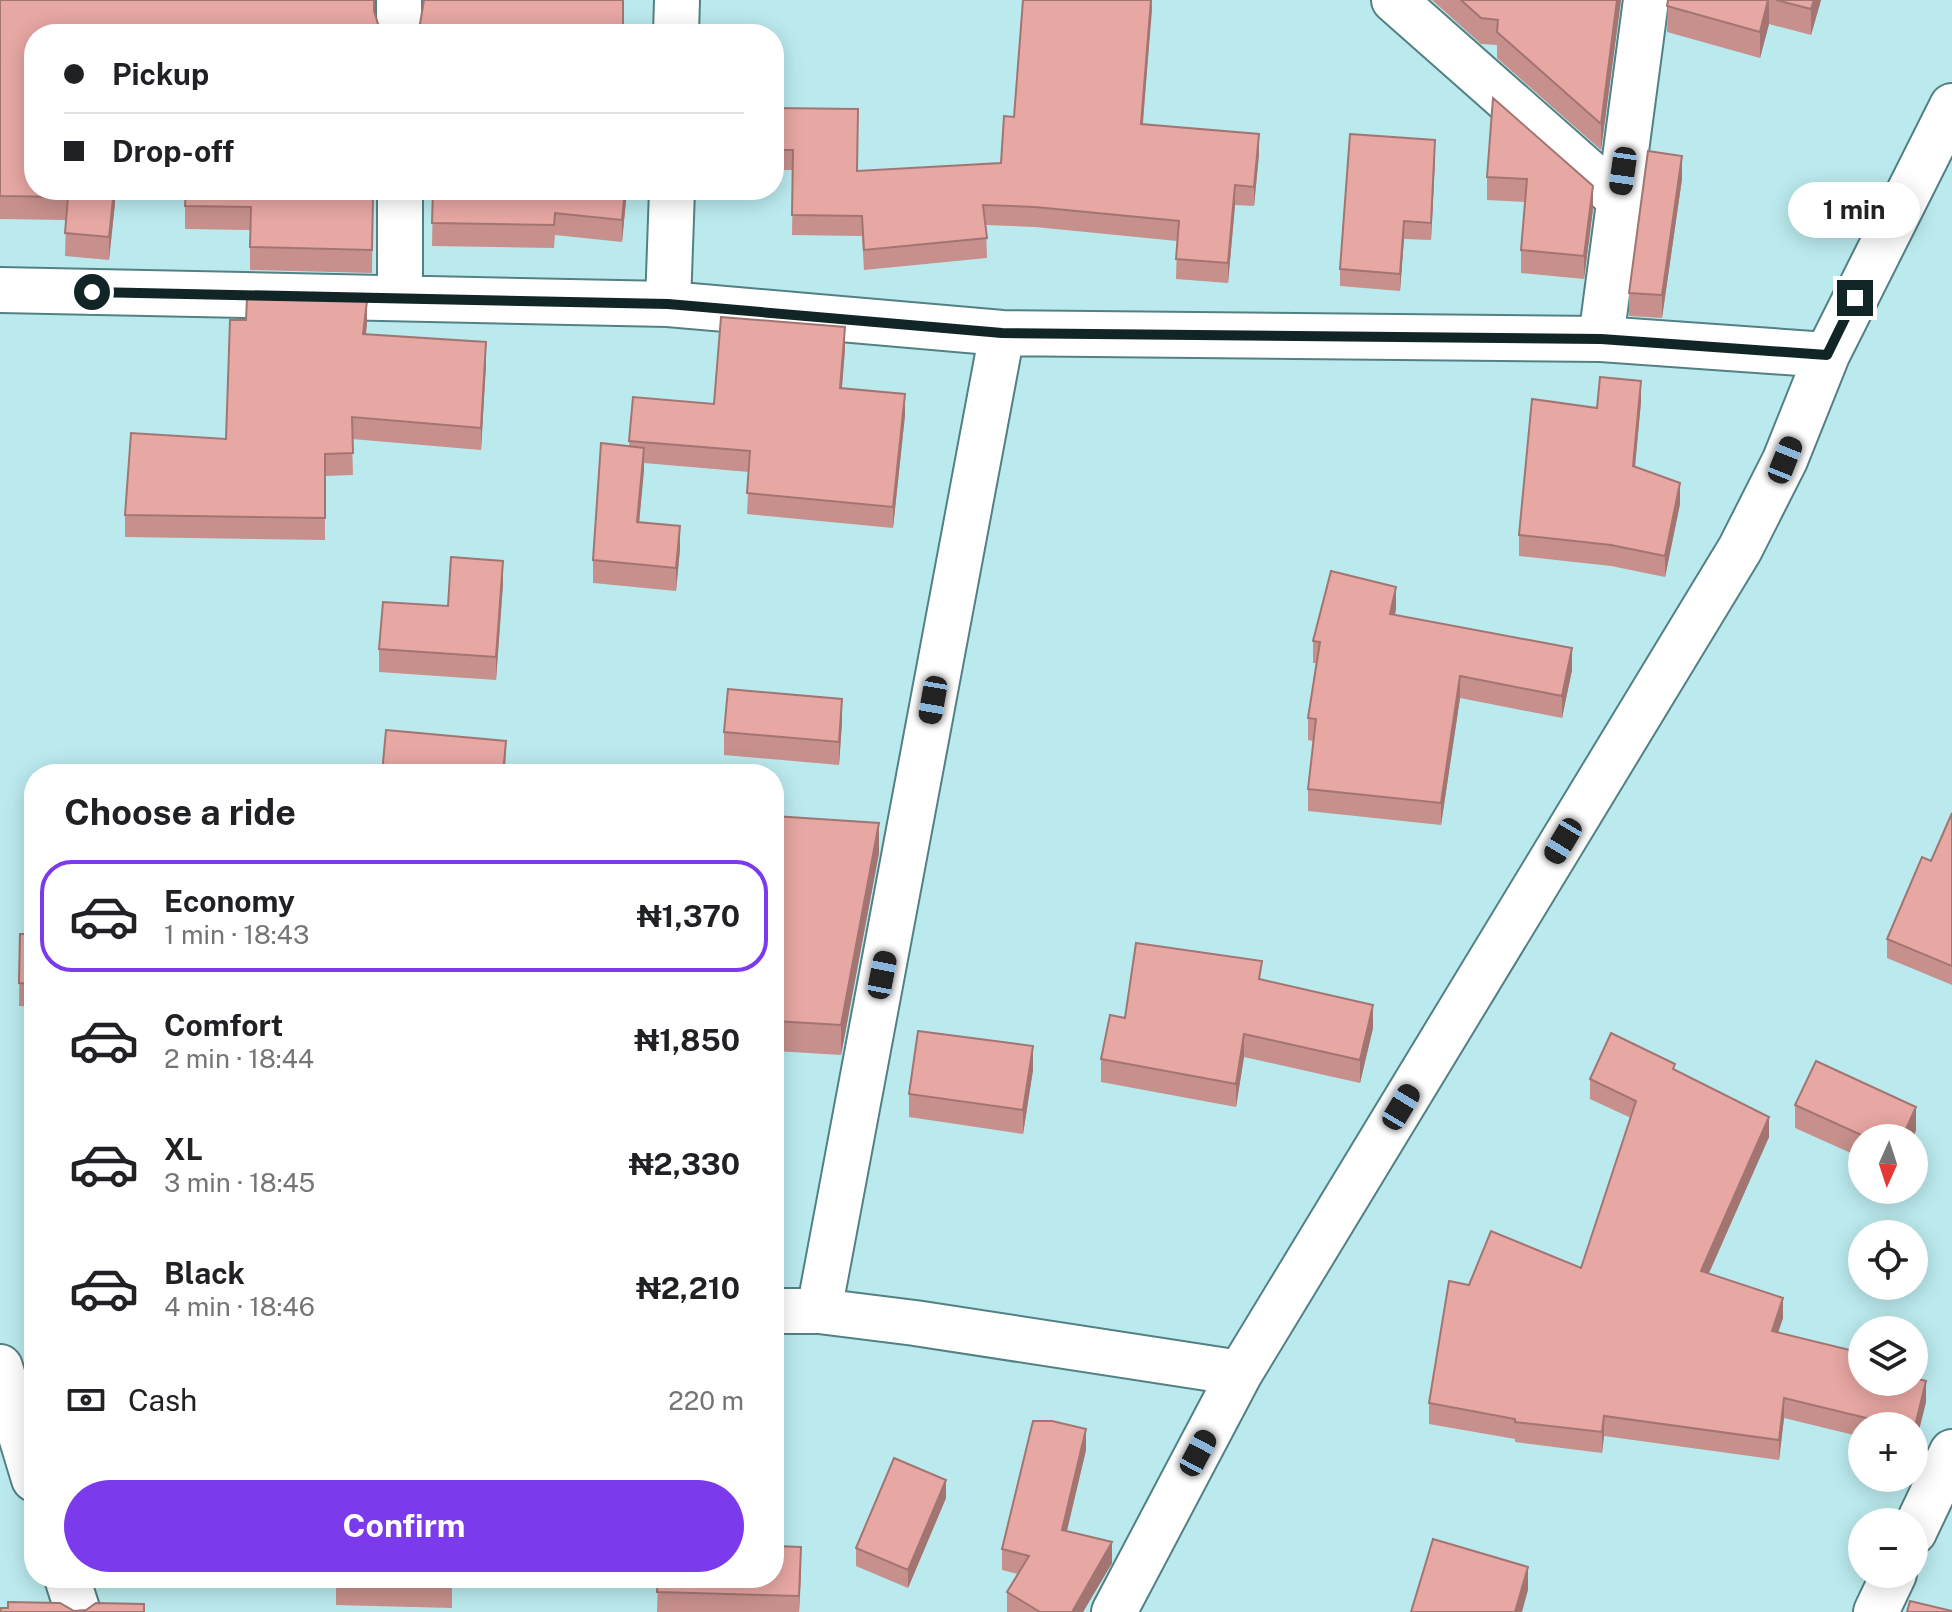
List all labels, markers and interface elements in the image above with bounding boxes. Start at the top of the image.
text: Pickup [112,56,209,92]
text: Drop-off [112,133,234,169]
car [1608,146,1638,196]
callout: 1 min [1789,182,1921,238]
text: 1 min [1823,194,1885,225]
route start [74,274,110,310]
route end [1837,280,1873,316]
car [1765,433,1805,487]
car [917,674,949,726]
text: Choose a ride [64,791,296,833]
car [1540,814,1586,868]
icon: car [68,880,140,952]
text: Economy [164,883,295,919]
text: ₦1,370 [637,898,740,934]
text: 1 min · 18:43 [164,919,309,950]
car [866,949,898,1001]
icon: car [68,1004,140,1076]
text: Comfort [164,1007,283,1043]
text: ₦1,850 [634,1022,740,1058]
text: 2 min · 18:44 [164,1043,314,1074]
car [1378,1080,1424,1134]
north arrow [1848,1124,1928,1204]
map controls [1848,1124,1928,1588]
icon: car [68,1128,140,1200]
text: XL [164,1131,203,1167]
text: ₦2,330 [629,1146,740,1182]
text: 3 min · 18:45 [164,1167,315,1198]
button: locate [1848,1220,1928,1300]
icon: car [68,1252,140,1324]
text: Black [164,1255,245,1291]
text: ₦2,210 [636,1270,740,1306]
text: 4 min · 18:46 [164,1291,315,1322]
button: layers [1848,1316,1928,1396]
icon: cash [64,1378,108,1422]
text: Cash [128,1382,197,1418]
text: 220 m [668,1385,744,1416]
button: + [1848,1412,1928,1492]
car [1176,1426,1220,1480]
button: Confirm [64,1480,744,1572]
button: − [1848,1508,1928,1588]

